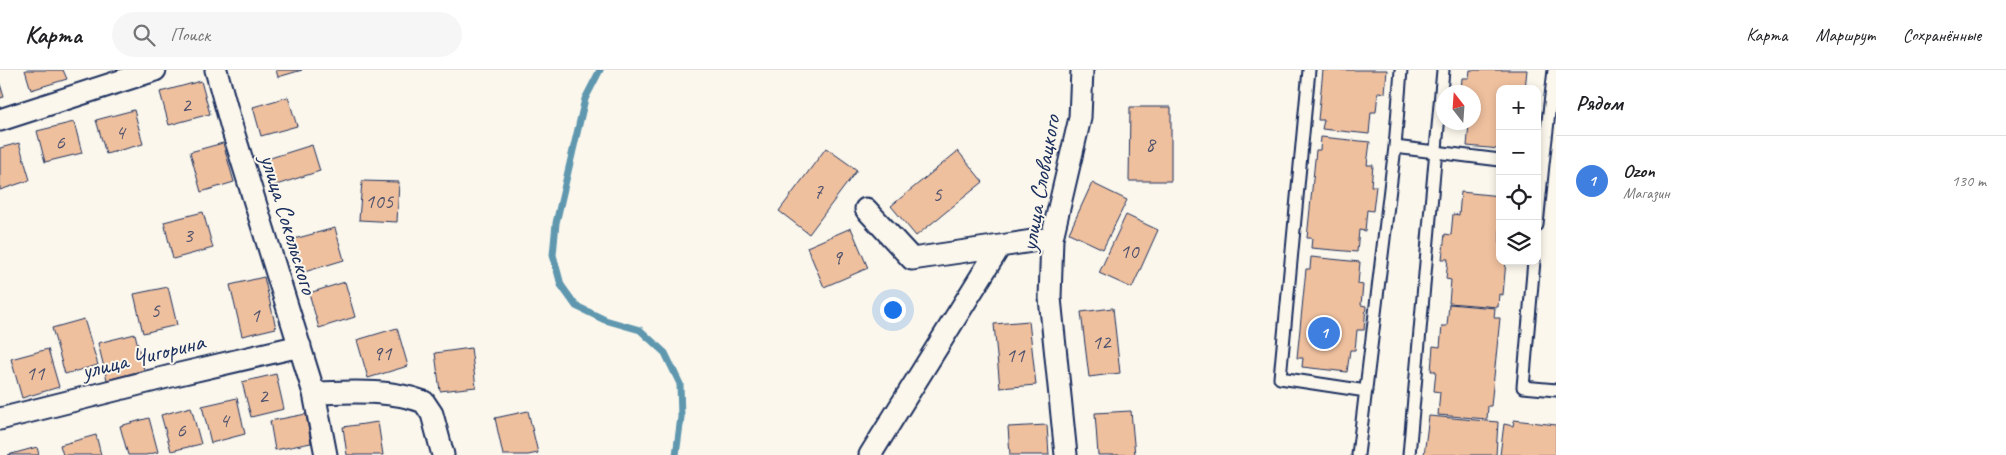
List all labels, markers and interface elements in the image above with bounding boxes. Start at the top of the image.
search box [112,12,462,57]
text: Карта [25,20,82,50]
icon: search [130,21,158,49]
text: Поиск [170,23,210,47]
text: Карта [1746,24,1787,46]
text: Маршрут [1815,24,1875,46]
text: Сохранённые [1903,24,1981,46]
north arrow [1436,85,1481,130]
map controls [1496,85,1541,265]
button: + [1496,85,1541,130]
text: Рядом [1576,90,1623,116]
house number: 2 [181,92,192,118]
street label: улица Словацкого [1013,111,1067,255]
house number: 4 [115,119,127,145]
house number: 6 [55,129,65,155]
button: − [1496,130,1541,175]
house number: 8 [1145,131,1157,157]
street label: улица Сокольского [253,149,325,299]
text: Ozon [1623,159,1655,183]
text: 1 [1588,171,1596,191]
text: 130 m [1952,171,1986,191]
button: locate [1496,175,1541,220]
house number: 7 [813,178,824,204]
house number: 5 [932,181,943,207]
text: Магазин [1623,183,1670,203]
house number: 105 [365,188,395,214]
button: layers [1496,220,1541,265]
house number: 3 [183,222,194,248]
house number: 10 [1120,238,1140,264]
house number: 9 [832,244,843,270]
house number: 5 [150,297,161,323]
your location [880,297,906,323]
house number: 1 [250,302,261,328]
pin: 1 [1308,314,1340,352]
street label: улица Чигорина [76,326,209,386]
house number: 12 [1092,329,1112,355]
house number: 91 [373,340,393,366]
house number: 11 [1006,342,1026,368]
house number: 11 [26,360,46,386]
house number: 2 [258,383,269,409]
house number: 4 [219,407,231,433]
house number: 6 [176,417,186,443]

